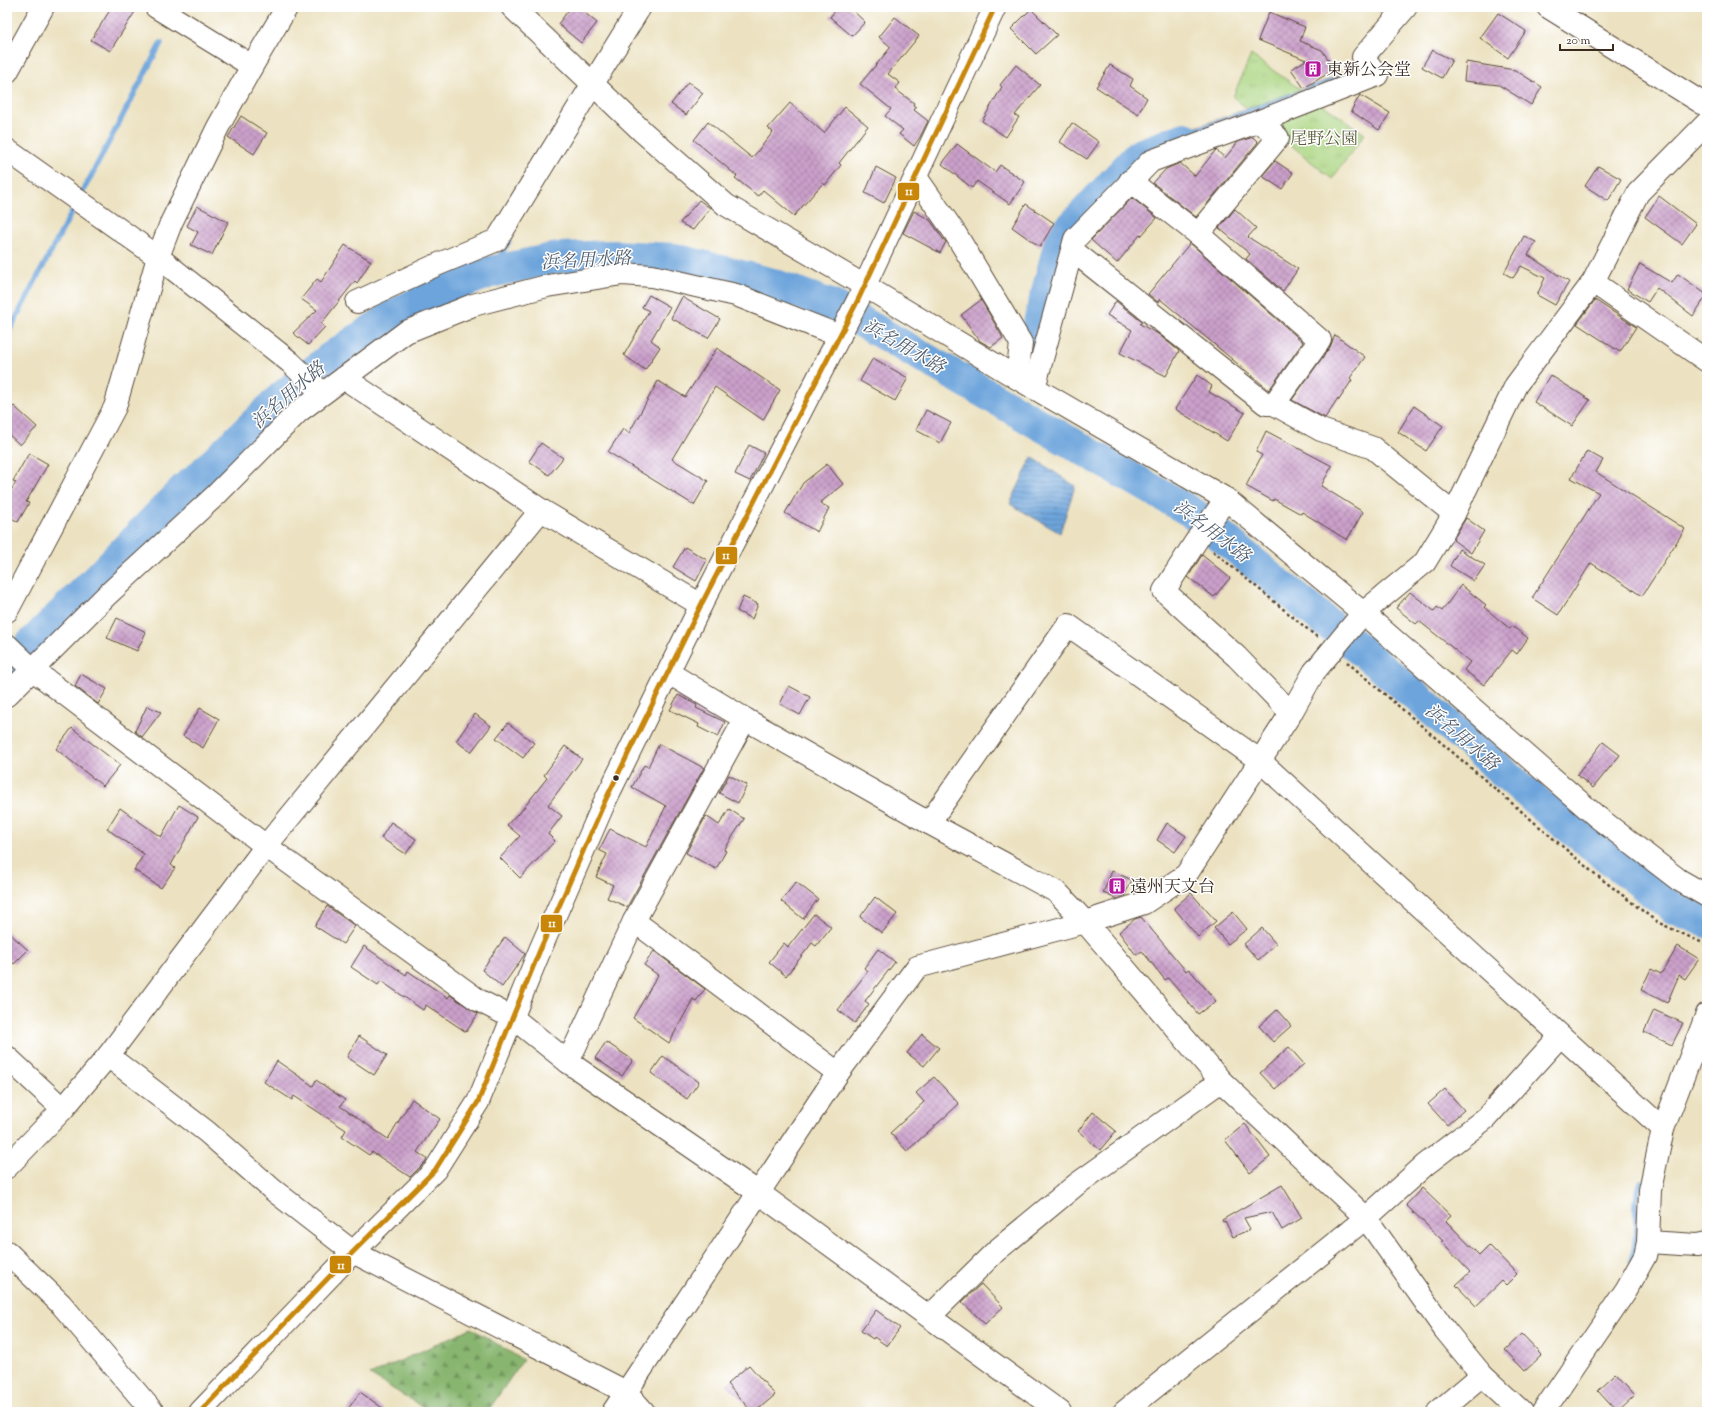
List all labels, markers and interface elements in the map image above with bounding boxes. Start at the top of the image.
scale bar [1560,26,1613,52]
text: 20 m [1566,32,1591,50]
building icon: 東新公会堂 [1303,59,1323,79]
place label: 東新公会堂 [1326,59,1411,83]
park label: 尾野公園 [1290,128,1358,152]
line badge: 11 [897,182,920,201]
text: 11 [904,184,913,200]
water label: 浜名用水路 [540,247,634,277]
water label: 浜名用水路 [858,314,950,382]
water label: 浜名用水路 [247,356,333,436]
water label: 浜名用水路 [1167,495,1256,571]
line badge: 11 [715,546,738,565]
text: 11 [721,548,730,564]
water label: 浜名用水路 [1418,699,1505,779]
unlabelled marker [611,773,621,783]
building icon: 遠州天文台 [1107,876,1127,896]
place label: 遠州天文台 [1130,876,1215,900]
line badge: 11 [540,914,563,933]
text: 11 [547,916,556,932]
line badge: 11 [329,1255,352,1274]
text: 11 [336,1258,345,1274]

